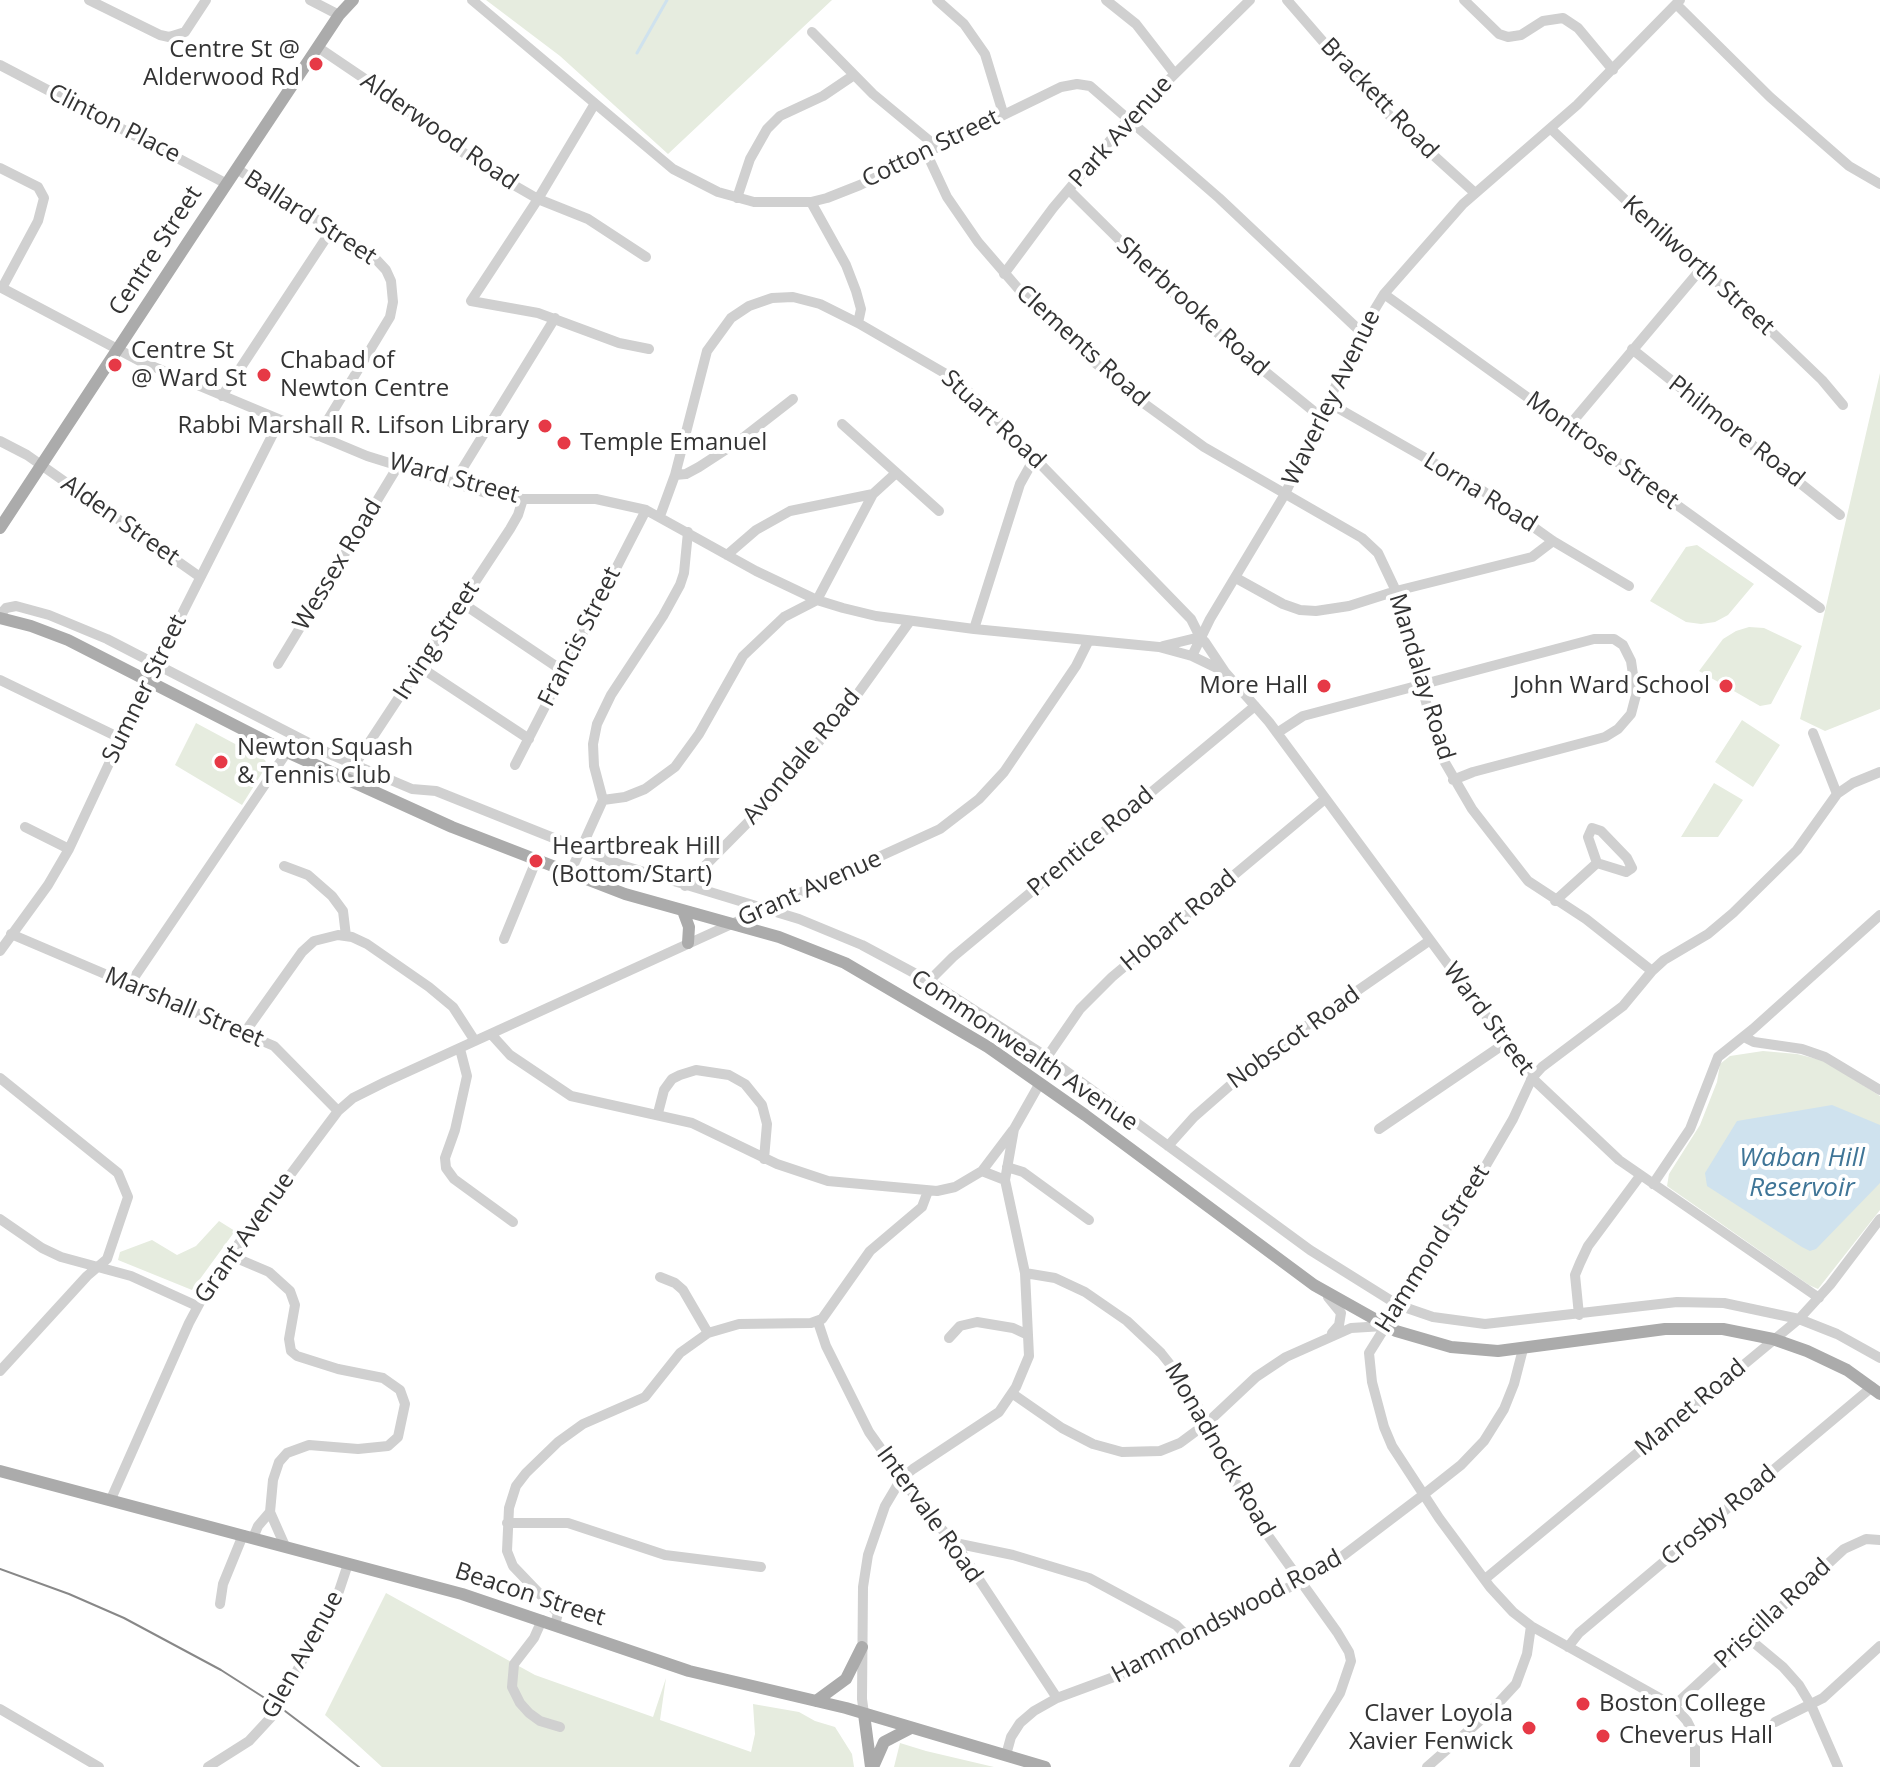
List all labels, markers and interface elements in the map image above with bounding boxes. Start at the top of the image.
street label: Brackett Road [1314,33,1444,165]
place label: Centre St @ Alderwood Rd [143,36,300,92]
marker: Centre St @ Alderwood Rd [307,55,325,73]
street label: Alderwood Road [355,67,523,197]
street label: Park Avenue [1063,70,1179,194]
street label: Clinton Place [43,78,185,170]
street label: Cotton Street [858,103,1004,195]
street label: Ballard Street [238,165,382,271]
street label: Centre Street [104,181,208,321]
street label: Kenilworth Street [1616,190,1780,342]
street label: Sherbrooke Road [1110,231,1274,383]
street label: Clements Road [1010,279,1154,413]
street label: Waverley Avenue [1277,305,1387,491]
place label: Centre St @ Ward St [131,337,247,393]
place label: Chabad of Newton Centre [280,347,449,403]
marker: Centre St @ Ward St [106,356,124,374]
street label: Stuart Road [935,365,1051,475]
marker: Chabad of Newton Centre [255,366,273,384]
street label: Philmore Road [1662,370,1810,494]
street label: Montrose Street [1520,386,1684,516]
place label: Rabbi Marshall R. Lifson Library [178,412,529,440]
marker: Rabbi Marshall R. Lifson Library [536,417,554,435]
place label: Temple Emanuel [580,429,767,457]
marker: Temple Emanuel [555,434,573,452]
street label: Lorna Road [1418,447,1542,539]
street label: Ward Street [386,448,522,510]
street label: Alden Street [55,470,185,572]
street label: Wessex Road [288,494,388,636]
street label: Francis Street [533,563,627,711]
street label: Irving Street [388,576,486,706]
street label: Mandalay Road [1382,590,1460,764]
street label: Sumner Street [97,610,193,768]
place label: More Hall [1199,672,1308,700]
place label: John Ward School [1513,672,1710,700]
marker: More Hall [1315,677,1333,695]
marker: John Ward School [1717,677,1735,695]
street label: Avondale Road [737,684,867,830]
place label: Newton Squash & Tennis Club [237,734,413,790]
marker: Newton Squash & Tennis Club [212,753,230,771]
street label: Prentice Road [1022,781,1160,903]
place label: Heartbreak Hill (Bottom/Start) [552,833,721,889]
street label: Grant Avenue [734,845,886,933]
marker: Heartbreak Hill (Bottom/Start) [527,852,545,870]
street label: Hobart Road [1115,864,1243,978]
street label: Ward Street [1436,957,1540,1081]
street label: Marshall Street [100,962,268,1054]
street label: Commonwealth Avenue [905,964,1143,1138]
street label: Nobscot Road [1222,980,1366,1096]
water label: Waban Hill Reservoir [1739,1143,1865,1204]
street label: Hammond Street [1370,1160,1496,1338]
street label: Grant Avenue [189,1167,301,1309]
street label: Manet Road [1630,1354,1752,1462]
street label: Monadnock Road [1158,1358,1280,1542]
street label: Intervale Road [870,1441,988,1589]
street label: Crosby Road [1656,1460,1782,1572]
street label: Hammondswood Road [1107,1544,1347,1690]
street label: Priscilla Road [1709,1553,1837,1675]
street label: Beacon Street [451,1557,609,1633]
street label: Glen Avenue [256,1586,350,1724]
place label: Boston College [1599,1690,1766,1718]
marker: Boston College [1574,1695,1592,1713]
place label: Claver Loyola Xavier Fenwick [1349,1700,1513,1756]
marker: Claver Loyola Xavier Fenwick [1520,1719,1538,1737]
place label: Cheverus Hall [1619,1722,1773,1750]
marker: Cheverus Hall [1594,1727,1612,1745]

